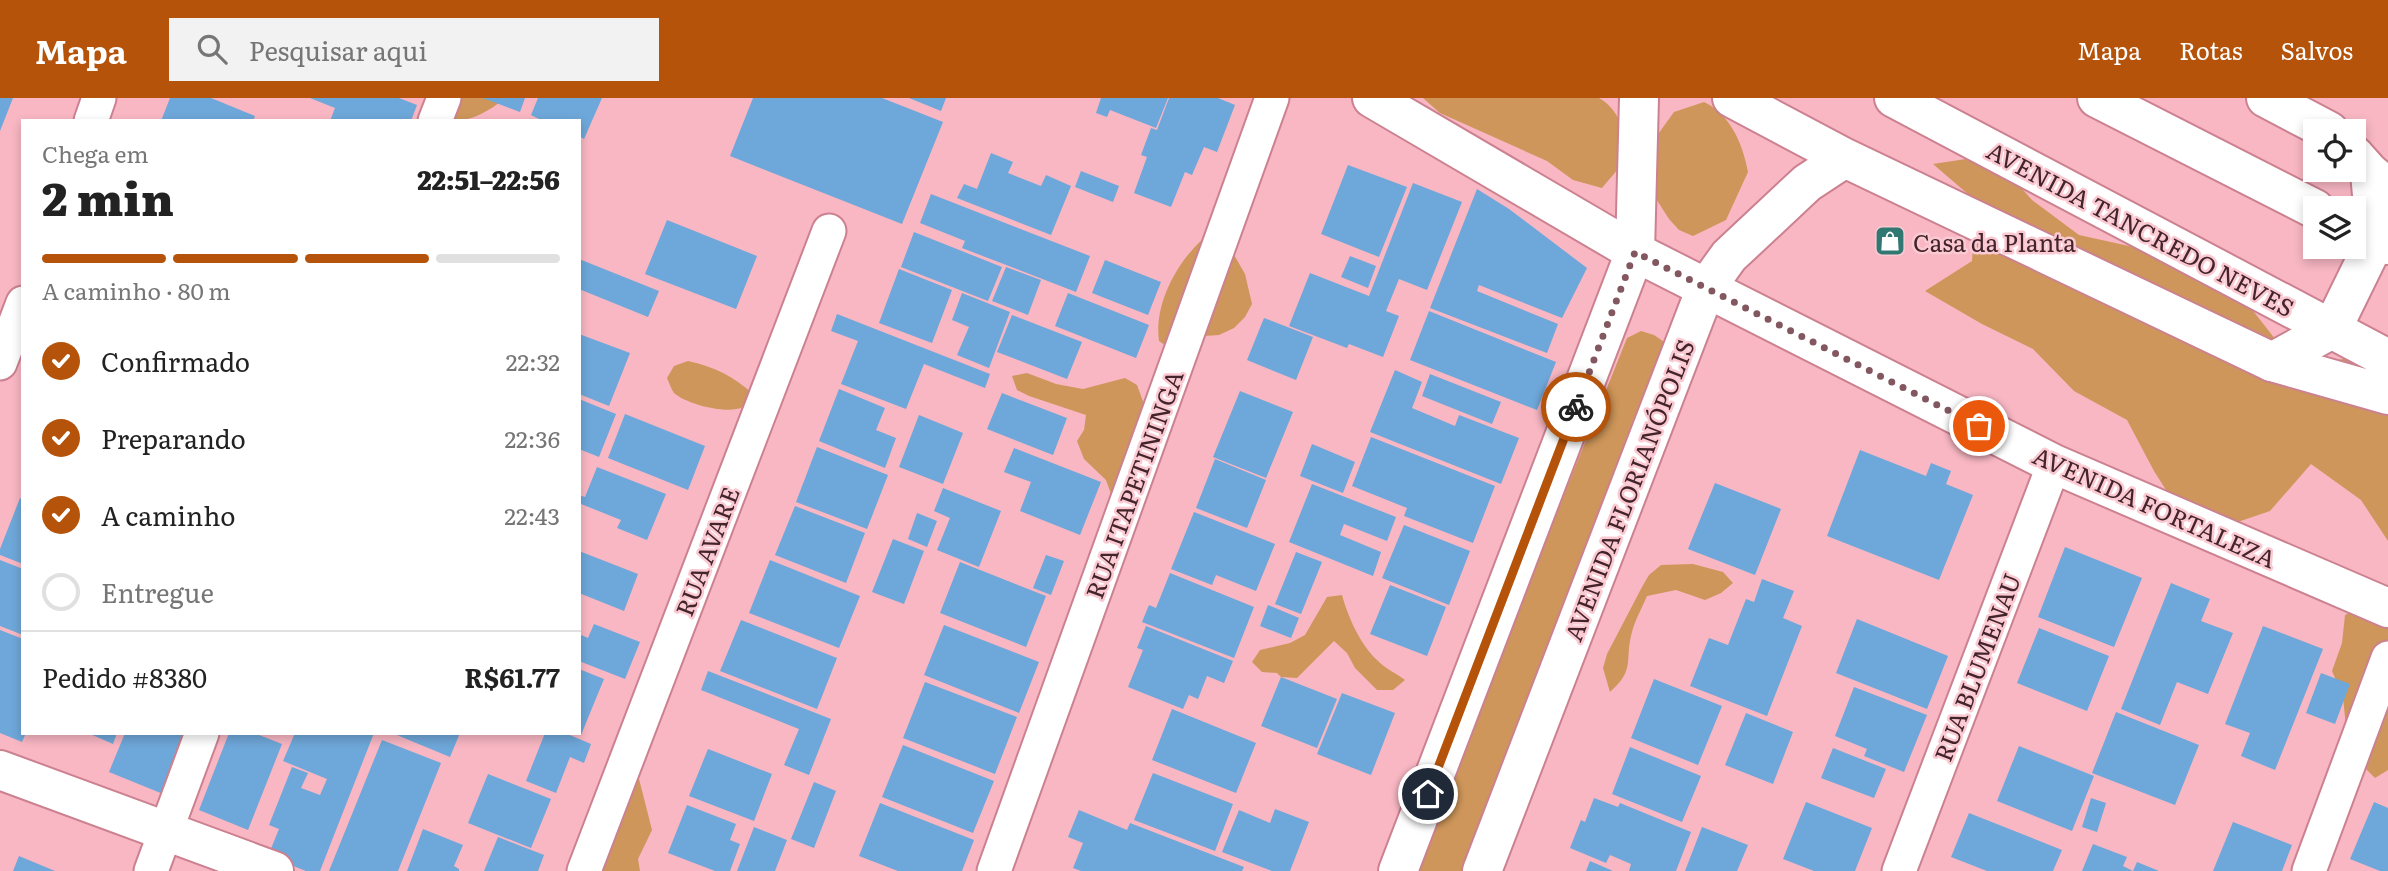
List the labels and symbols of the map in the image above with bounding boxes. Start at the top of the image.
street label: AVENIDA TANCREDO NEVES [1981,132,2301,324]
shop icon: Casa da Planta [1873,224,1907,258]
place label: Casa da Planta [1913,224,2076,259]
street label: AVENIDA FLORIANÓPOLIS [1554,334,1702,646]
street label: RUA ITAPETININGA [1075,365,1191,603]
courier [1541,372,1611,442]
pin [1949,396,2009,456]
street label: AVENIDA FORTALEZA [2028,437,2282,576]
street label: RUA AVARE [665,481,747,621]
street label: RUA BLUMENAU [1924,568,2028,766]
pin [1398,764,1458,824]

